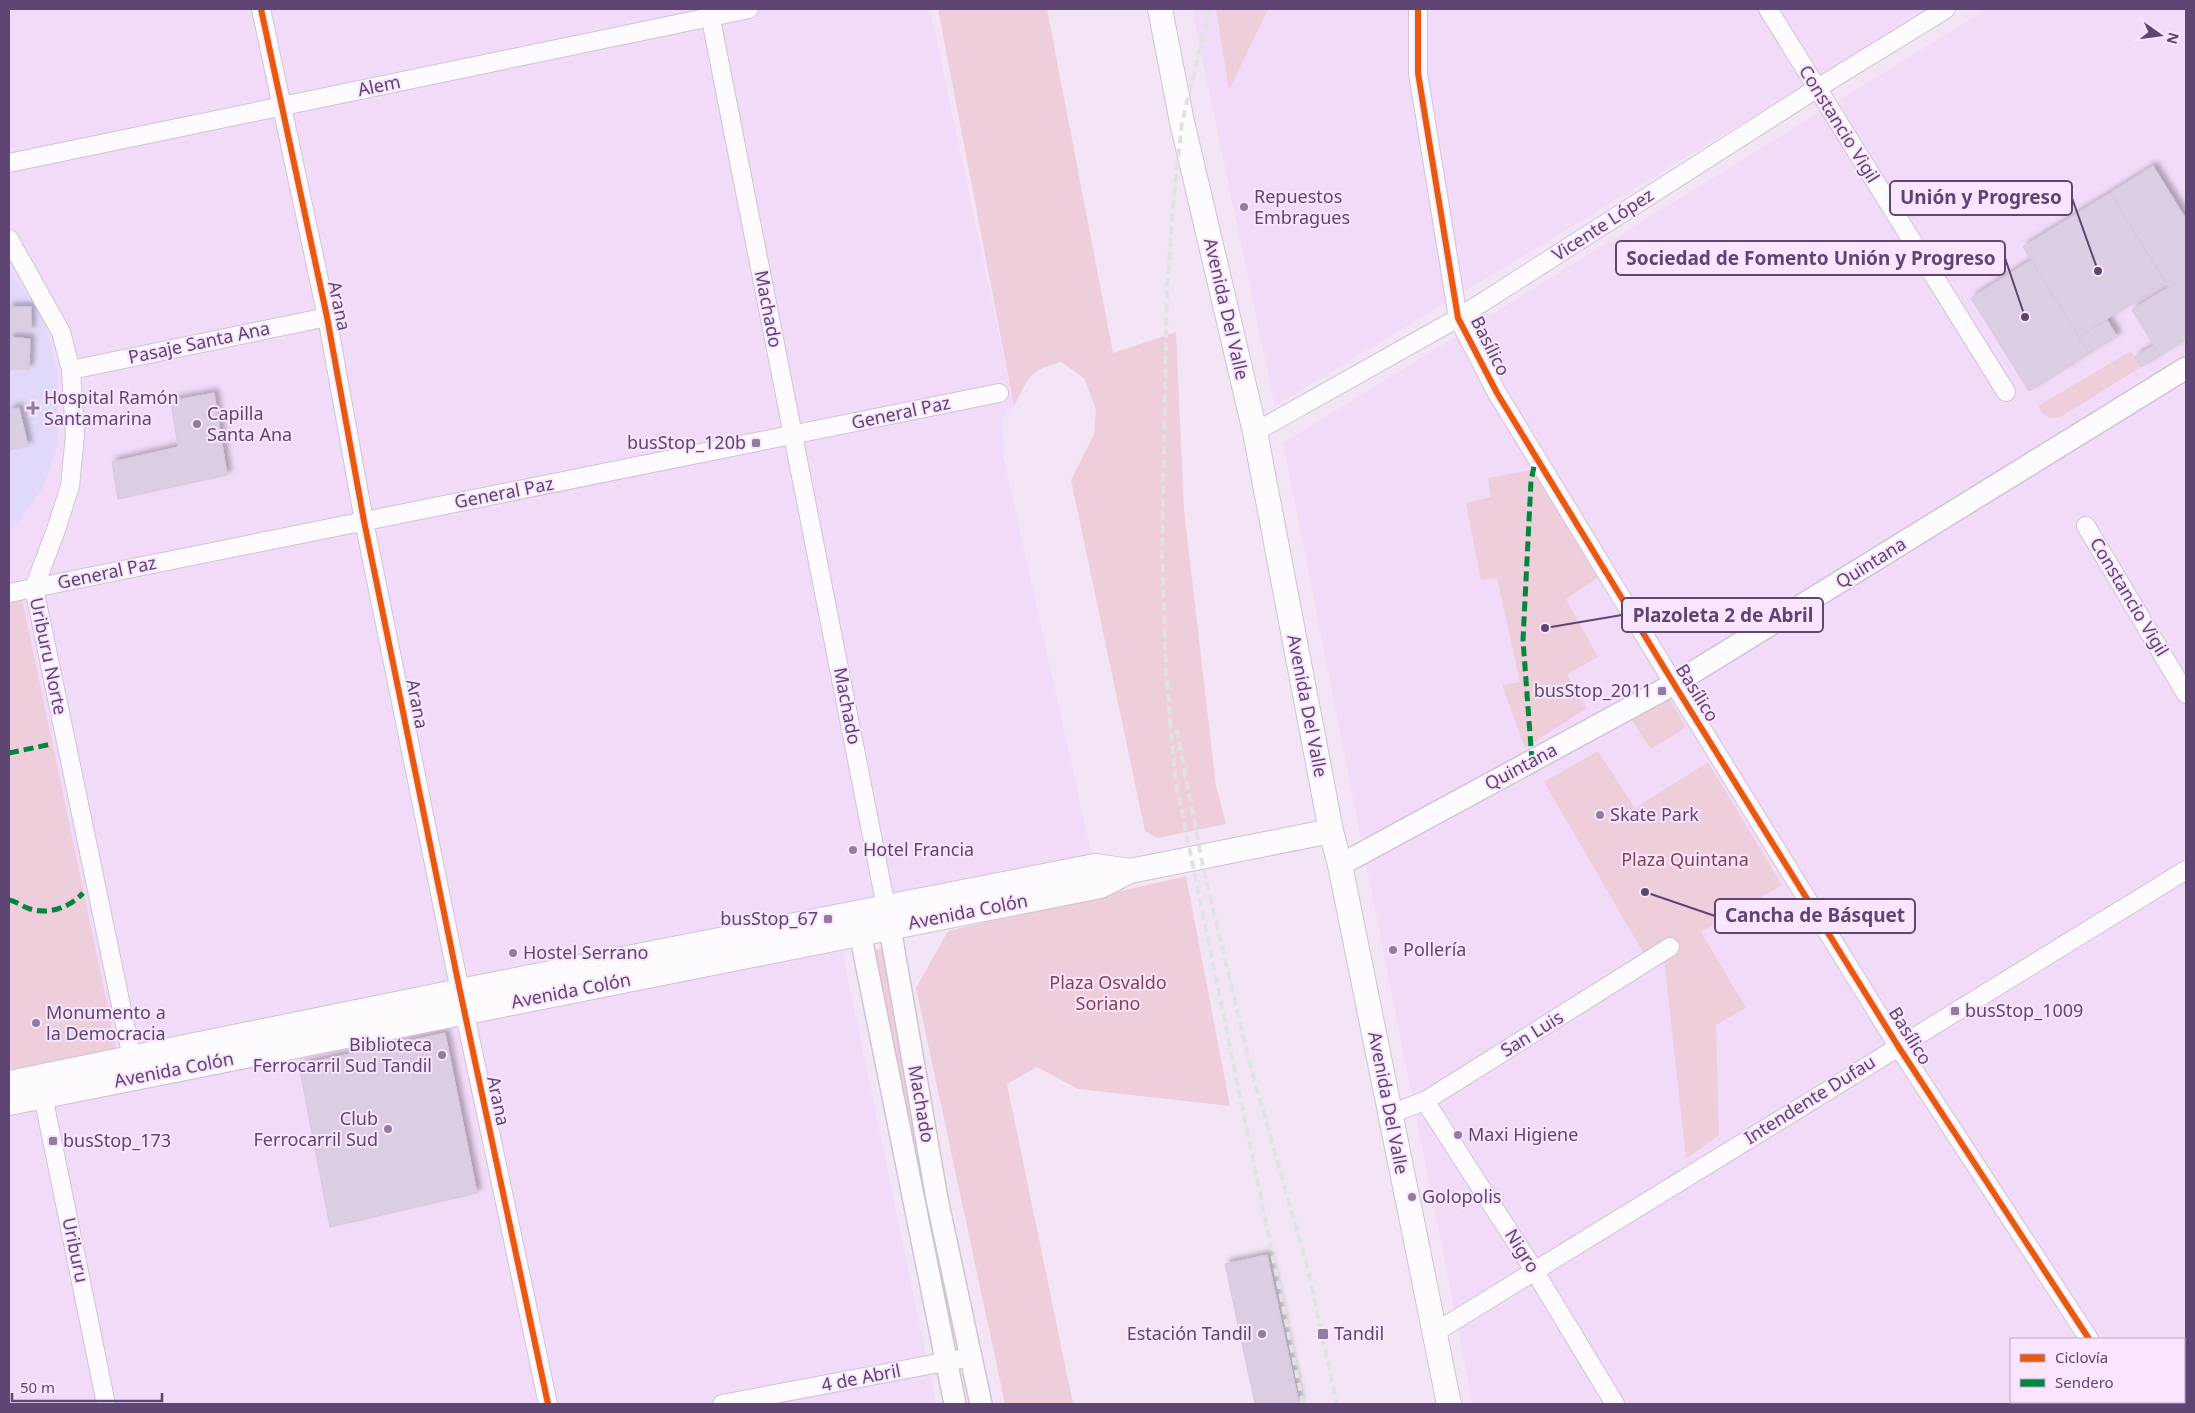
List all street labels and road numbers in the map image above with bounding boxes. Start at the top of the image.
street label: Constancio Vigil [1794,60,1886,187]
street label: Alem [355,69,402,101]
street label: Vicente López [1547,182,1658,266]
street label: Avenida Del Valle [1199,235,1255,382]
street label: Machado [750,268,788,350]
street label: Arana [323,279,357,333]
street label: Basílico [1466,312,1516,379]
street label: Pasaje Santa Ana [126,315,272,369]
street label: General Paz [849,390,952,434]
street label: General Paz [452,471,555,513]
street label: Quintana [1831,531,1910,593]
street label: Constancio Vigil [2085,533,2175,660]
street label: General Paz [55,550,158,594]
street label: Uriburu Norte [25,595,73,717]
street label: Avenida Del Valle [1282,632,1334,779]
street label: Basílico [1671,659,1725,726]
street label: Machado [829,665,867,747]
street label: Arana [401,677,435,731]
street label: Quintana [1480,737,1561,795]
street label: Avenida Colón [906,888,1030,934]
street label: Avenida Colón [509,967,633,1013]
street label: Basílico [1884,1002,1938,1069]
street label: San Luis [1496,1005,1567,1062]
street label: Avenida Del Valle [1363,1029,1415,1176]
street label: Avenida Colón [112,1046,236,1092]
street label: Intendente Dufau [1739,1049,1880,1149]
street label: Machado [903,1063,941,1144]
street label: Arana [482,1074,516,1128]
street label: Uriburu [57,1215,95,1285]
street label: Nigro [1500,1224,1546,1277]
street label: 4 de Abril [819,1358,902,1396]

